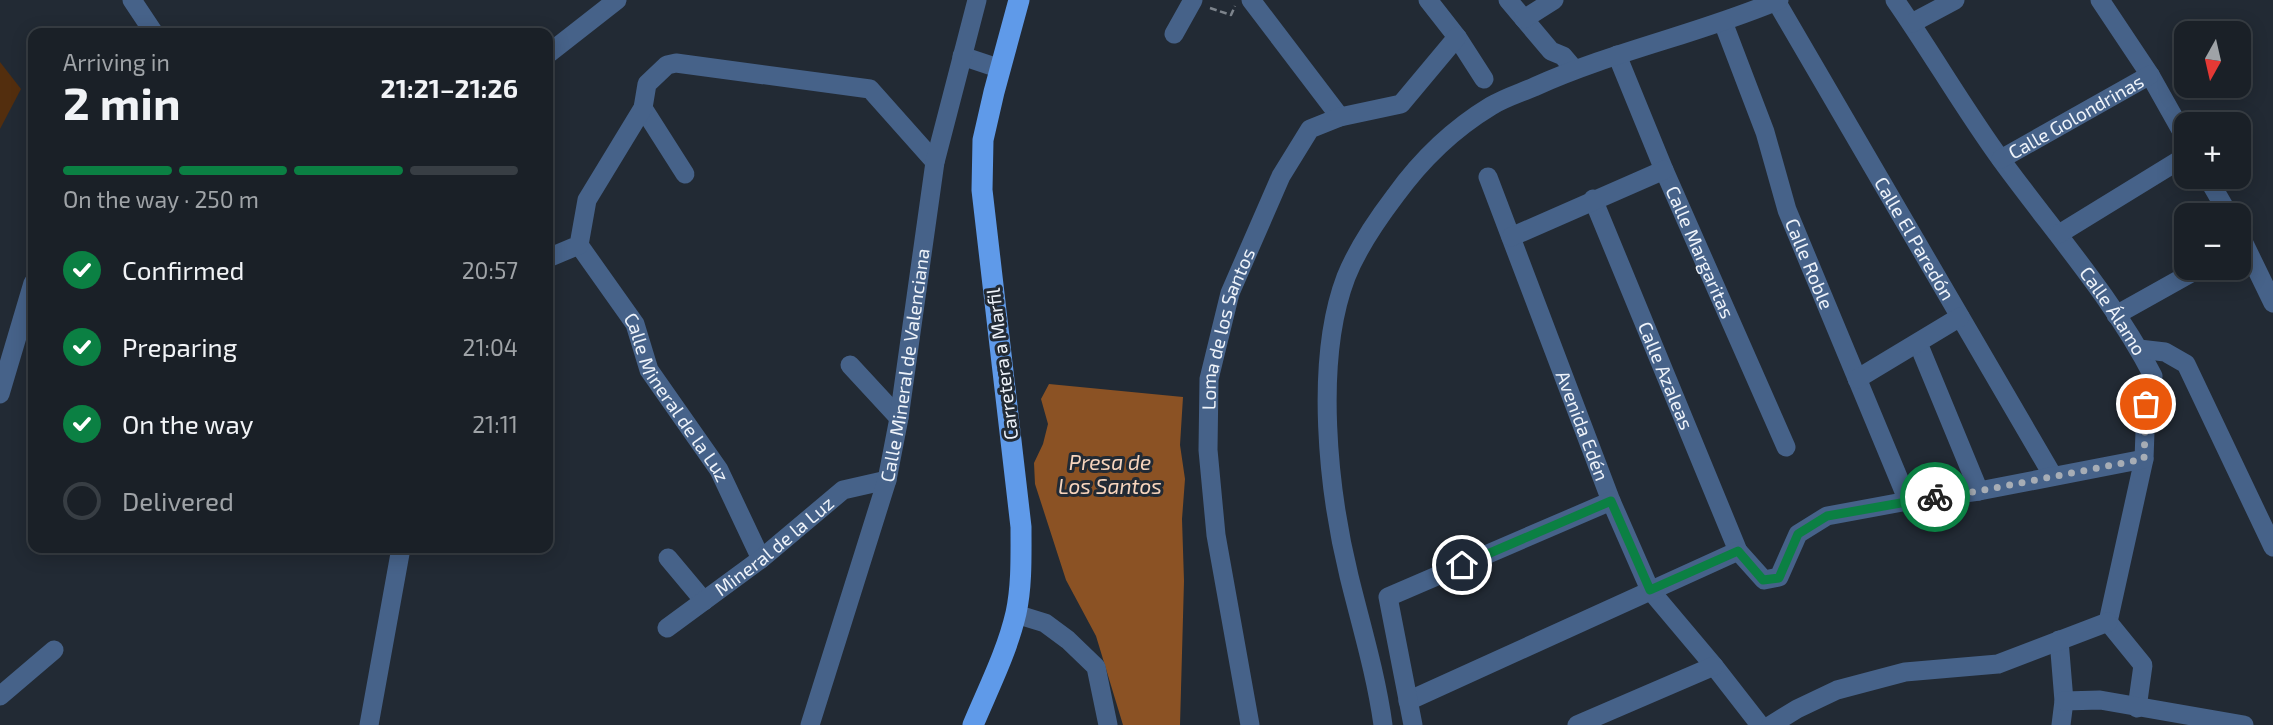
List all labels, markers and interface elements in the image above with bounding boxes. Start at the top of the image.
north arrow [2174,21,2250,98]
map controls [2174,21,2251,280]
text: Arriving in [63,48,170,76]
street label: Calle Golondrinas [2004,69,2147,164]
text: 21:21–21:26 [381,72,518,103]
text: 2 min [63,74,181,129]
button: + [2174,112,2251,189]
street label: Calle El Paredón [1870,172,1960,304]
street label: Calle Margaritas [1661,182,1740,322]
text: On the way · 250 m [63,185,259,213]
button: − [2174,203,2251,280]
street label: Calle Roble [1781,215,1839,312]
street label: Loma de los Santos [1197,244,1259,410]
street label: Calle Mineral de Valenciana [875,247,934,484]
icon: check [63,251,101,289]
text: Confirmed [122,254,245,285]
text: 20:57 [462,256,518,284]
street label: Calle Álamo [2075,262,2151,359]
street label: Carretera a Marfil [981,287,1022,441]
street label: Calle Mineral de la Luz [619,308,735,485]
street label: Calle Azaleas [1634,318,1699,433]
icon: check [63,328,101,366]
text: Preparing [122,331,237,362]
text: 21:04 [462,333,518,361]
street label: Avenida Edén [1552,367,1614,484]
pin [2116,374,2176,434]
icon: bag [2127,385,2165,423]
icon: check [63,405,101,443]
text: On the way [122,408,253,439]
text: 21:11 [472,410,518,438]
water label: Presa de Los Santos [1058,449,1162,498]
courier [1900,462,1970,532]
icon: bike [1916,478,1954,516]
text: Delivered [122,485,234,516]
street label: Mineral de la Luz [710,491,838,600]
pin [1432,535,1492,595]
icon: home [1443,546,1481,584]

